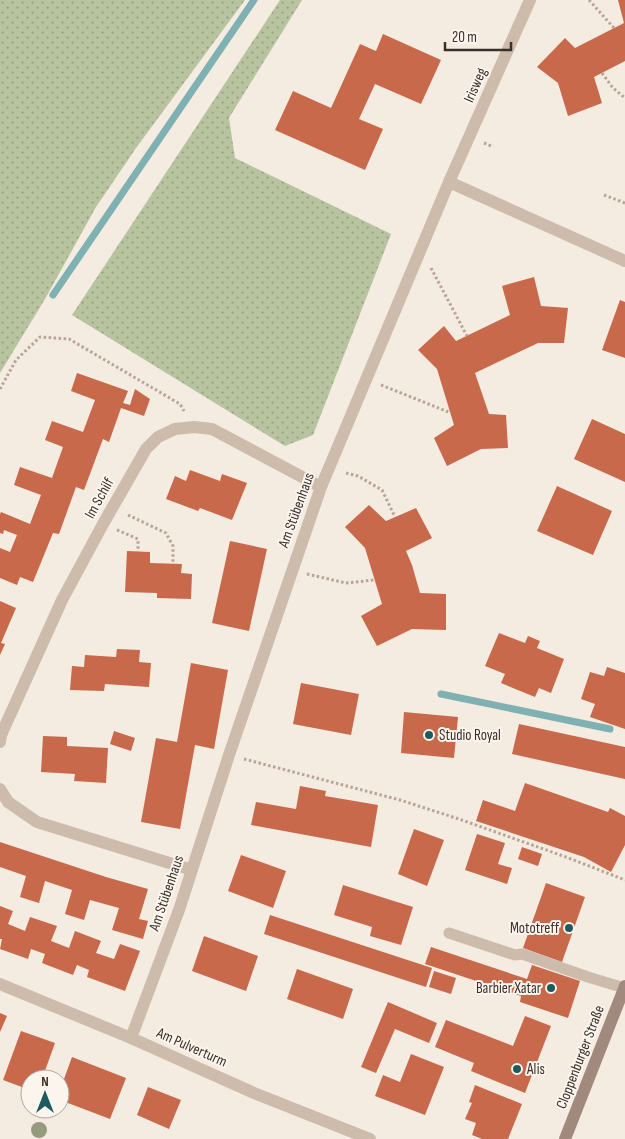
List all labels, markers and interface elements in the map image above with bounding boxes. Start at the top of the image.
scale bar [445,20,511,52]
text: 20 m [452,28,477,47]
street label: Irisweg [459,65,491,105]
street label: Am Stübenhaus [274,470,319,551]
street label: Im Schilf [81,474,119,522]
place label: Studio Royal [439,726,501,745]
marker: Studio Royal [423,729,435,741]
street label: Am Stübenhaus [144,853,188,934]
place label: Mototreff [510,919,559,938]
marker: Mototreff [563,922,575,934]
place label: Barbier Xatar [476,979,542,998]
marker: Barbier Xatar [545,982,557,994]
street label: Cloppenburger Straße [552,1003,609,1112]
street label: Am Pulverturm [153,1023,230,1071]
place label: Alis [526,1060,545,1079]
marker: Alis [511,1063,523,1075]
north arrow [20,1069,70,1119]
text: N [41,1073,49,1090]

